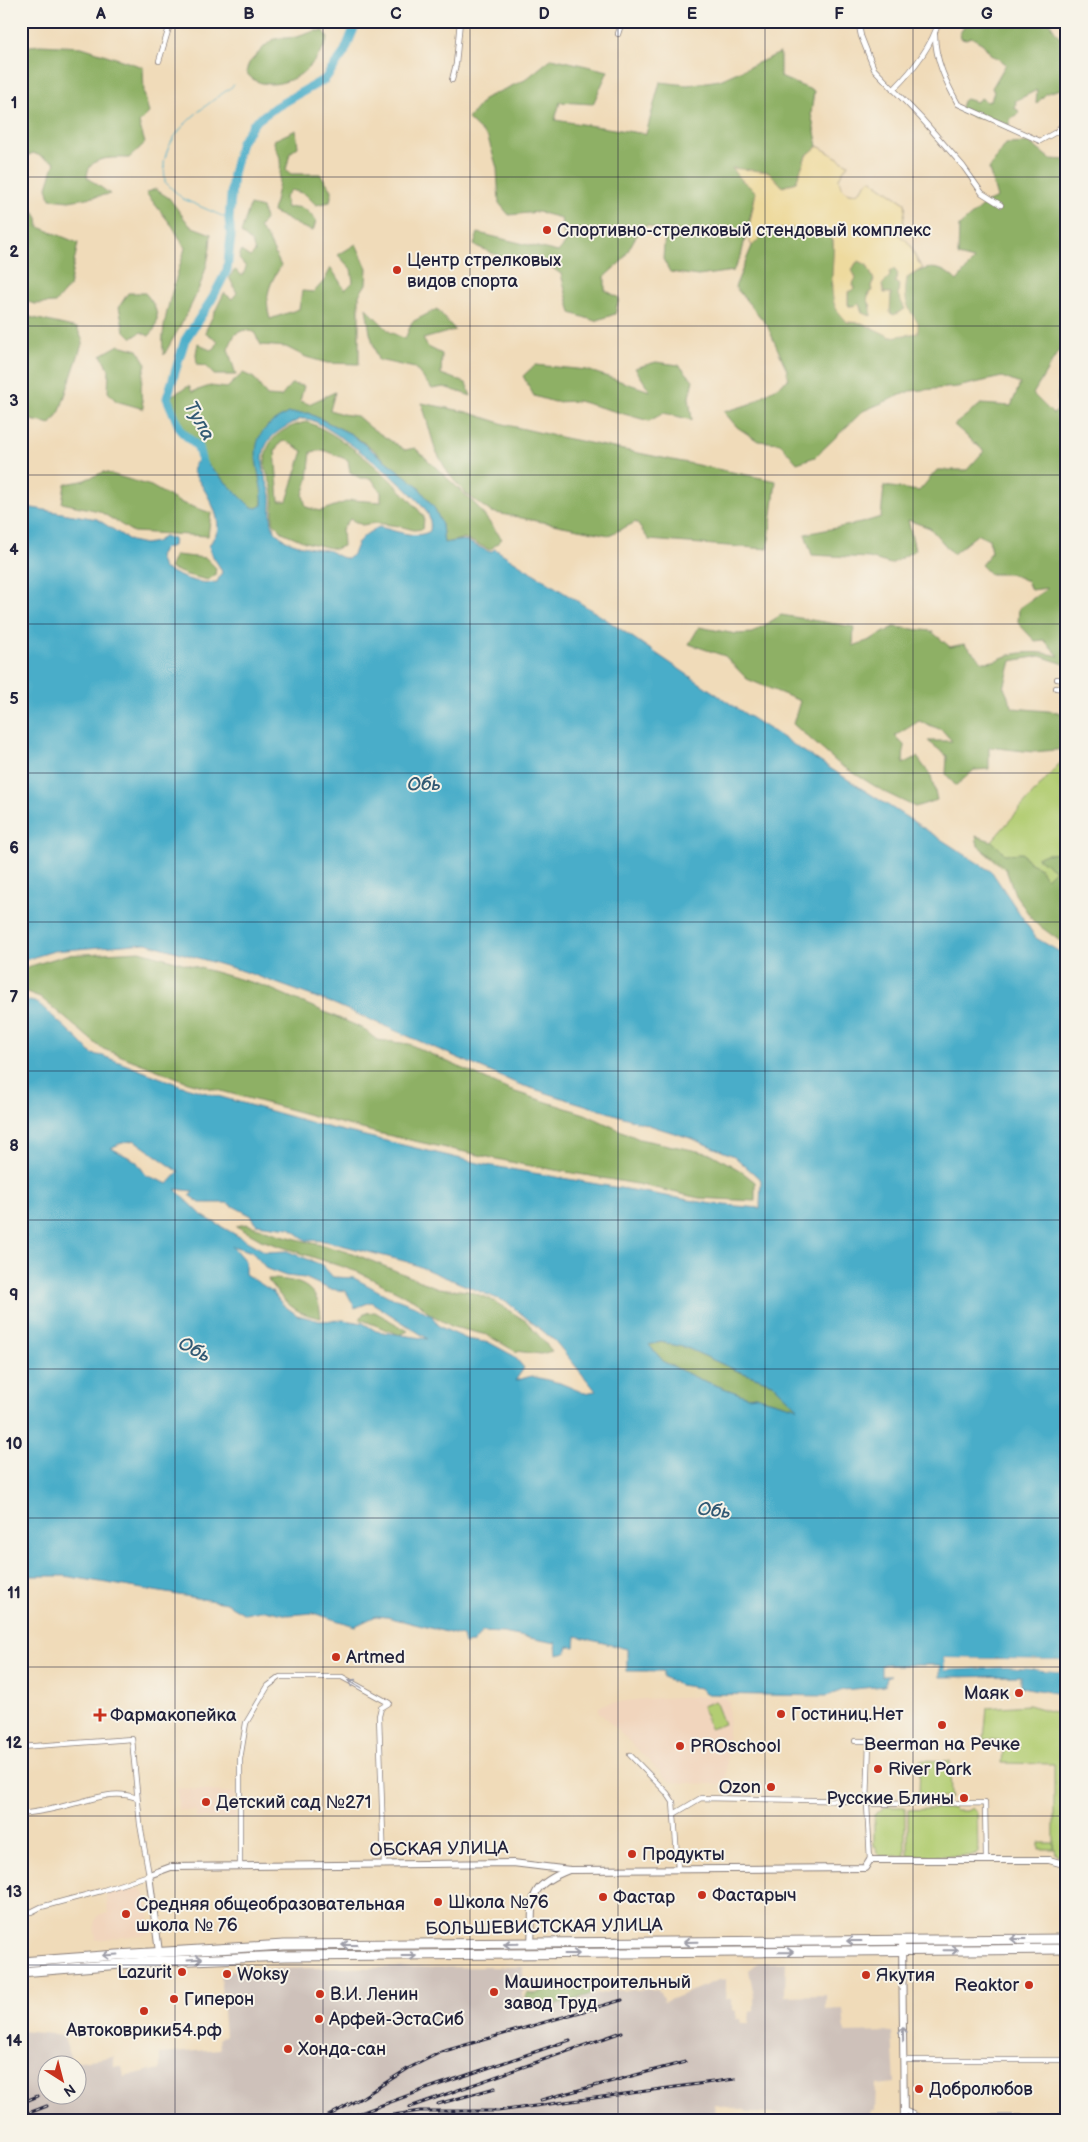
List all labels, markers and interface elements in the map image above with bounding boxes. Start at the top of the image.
text: A [95,5,106,24]
text: B [243,5,255,24]
text: C [390,5,402,24]
text: D [538,5,550,24]
text: E [687,5,697,24]
text: F [834,5,844,24]
text: G [981,5,993,24]
text: 1 [11,94,17,113]
place label: Спортивно-стрелковый стендовый комплекс [557,220,931,241]
marker: Спортивно-стрелковый стендовый комплекс [541,224,553,236]
text: 2 [9,243,19,262]
place label: Центр стрелковых видов спорта [407,250,561,292]
marker: Центр стрелковых видов спорта [391,264,403,276]
text: 3 [9,392,19,411]
water label: Тула [179,397,219,445]
text: 4 [9,541,19,560]
text: 5 [9,690,19,709]
water label: Обь [407,773,441,796]
text: 6 [9,839,19,858]
text: 7 [10,988,19,1007]
text: 8 [9,1137,19,1156]
text: 9 [9,1286,19,1305]
water label: Обь [174,1332,214,1368]
text: 10 [6,1435,22,1454]
water label: Обь [696,1498,732,1524]
text: 11 [7,1584,21,1603]
place label: Artmed [346,1647,405,1668]
marker: Artmed [330,1651,342,1663]
one-way arrow [347,1679,362,1689]
place label: Маяк [964,1683,1009,1704]
marker: Маяк [1013,1687,1025,1699]
place label: Гостиниц.Нет [791,1704,904,1725]
place label: Фармакопейка [110,1705,237,1726]
marker: Гостиниц.Нет [775,1708,787,1720]
marker: Фармакопейка [94,1709,106,1721]
marker: Beerman на Речке [936,1719,948,1731]
text: 12 [6,1734,23,1753]
place label: Beerman на Речке [864,1734,1020,1755]
place label: PROschool [690,1736,781,1757]
marker: PROschool [674,1740,686,1752]
place label: River Park [888,1759,971,1780]
marker: River Park [872,1763,884,1775]
place label: Ozon [719,1777,761,1798]
marker: Ozon [765,1781,777,1793]
place label: Русские Блины [826,1788,954,1809]
place label: Детский сад №271 [216,1792,371,1813]
marker: Русские Блины [958,1792,970,1804]
marker: Детский сад №271 [200,1796,212,1808]
street label: ОБСКАЯ УЛИЦА [369,1837,509,1861]
place label: Продукты [642,1844,725,1865]
marker: Продукты [626,1848,638,1860]
text: 13 [6,1883,22,1902]
place label: Фастарыч [712,1885,796,1906]
place label: Фастар [613,1887,675,1908]
marker: Фастарыч [696,1889,708,1901]
marker: Фастар [597,1891,609,1903]
place label: Школа №76 [448,1892,549,1913]
place label: Средняя общеобразовательная школа № 76 [136,1894,405,1936]
marker: Школа №76 [432,1896,444,1908]
marker: Средняя общеобразовательная школа № 76 [120,1908,132,1920]
street label: БОЛЬШЕВИСТСКАЯ УЛИЦА [425,1914,663,1940]
one-way arrow [1010,1934,1026,1944]
one-way arrow [846,1936,862,1946]
one-way arrow [683,1937,700,1947]
one-way arrow [503,1939,520,1949]
one-way arrow [341,1940,357,1950]
one-way arrow [942,1945,959,1955]
one-way arrow [777,1947,793,1957]
one-way arrow [564,1949,580,1958]
one-way arrow [102,1950,118,1960]
one-way arrow [401,1951,417,1960]
one-way arrow [186,1955,202,1964]
place label: Lazurit [117,1962,172,1983]
place label: Woksy [237,1964,289,1985]
place label: Якутия [876,1965,935,1986]
marker: Lazurit [176,1966,188,1978]
marker: Woksy [221,1968,233,1980]
marker: Якутия [860,1969,872,1981]
place label: Машиностроительный завод Труд [504,1972,691,2014]
place label: Reaktor [954,1975,1019,1996]
marker: Reaktor [1023,1979,1035,1991]
place label: В.И. Ленин [330,1984,419,2005]
marker: Машиностроительный завод Труд [488,1986,500,1998]
marker: В.И. Ленин [314,1988,326,2000]
place label: Гиперон [184,1989,254,2010]
marker: Гиперон [168,1993,180,2005]
marker: Автоковрики54.рф [138,2005,150,2017]
place label: Арфей-ЭстаСиб [328,2009,464,2030]
marker: Арфей-ЭстаСиб [313,2013,325,2025]
place label: Автоковрики54.рф [65,2020,222,2041]
one-way arrow [898,2026,908,2042]
text: 14 [6,2032,23,2051]
place label: Хонда-сан [298,2039,386,2060]
marker: Хонда-сан [282,2043,294,2055]
north arrow [38,2054,88,2104]
place label: Добролюбов [929,2079,1033,2100]
text: N [60,2080,79,2100]
marker: Добролюбов [913,2083,925,2095]

